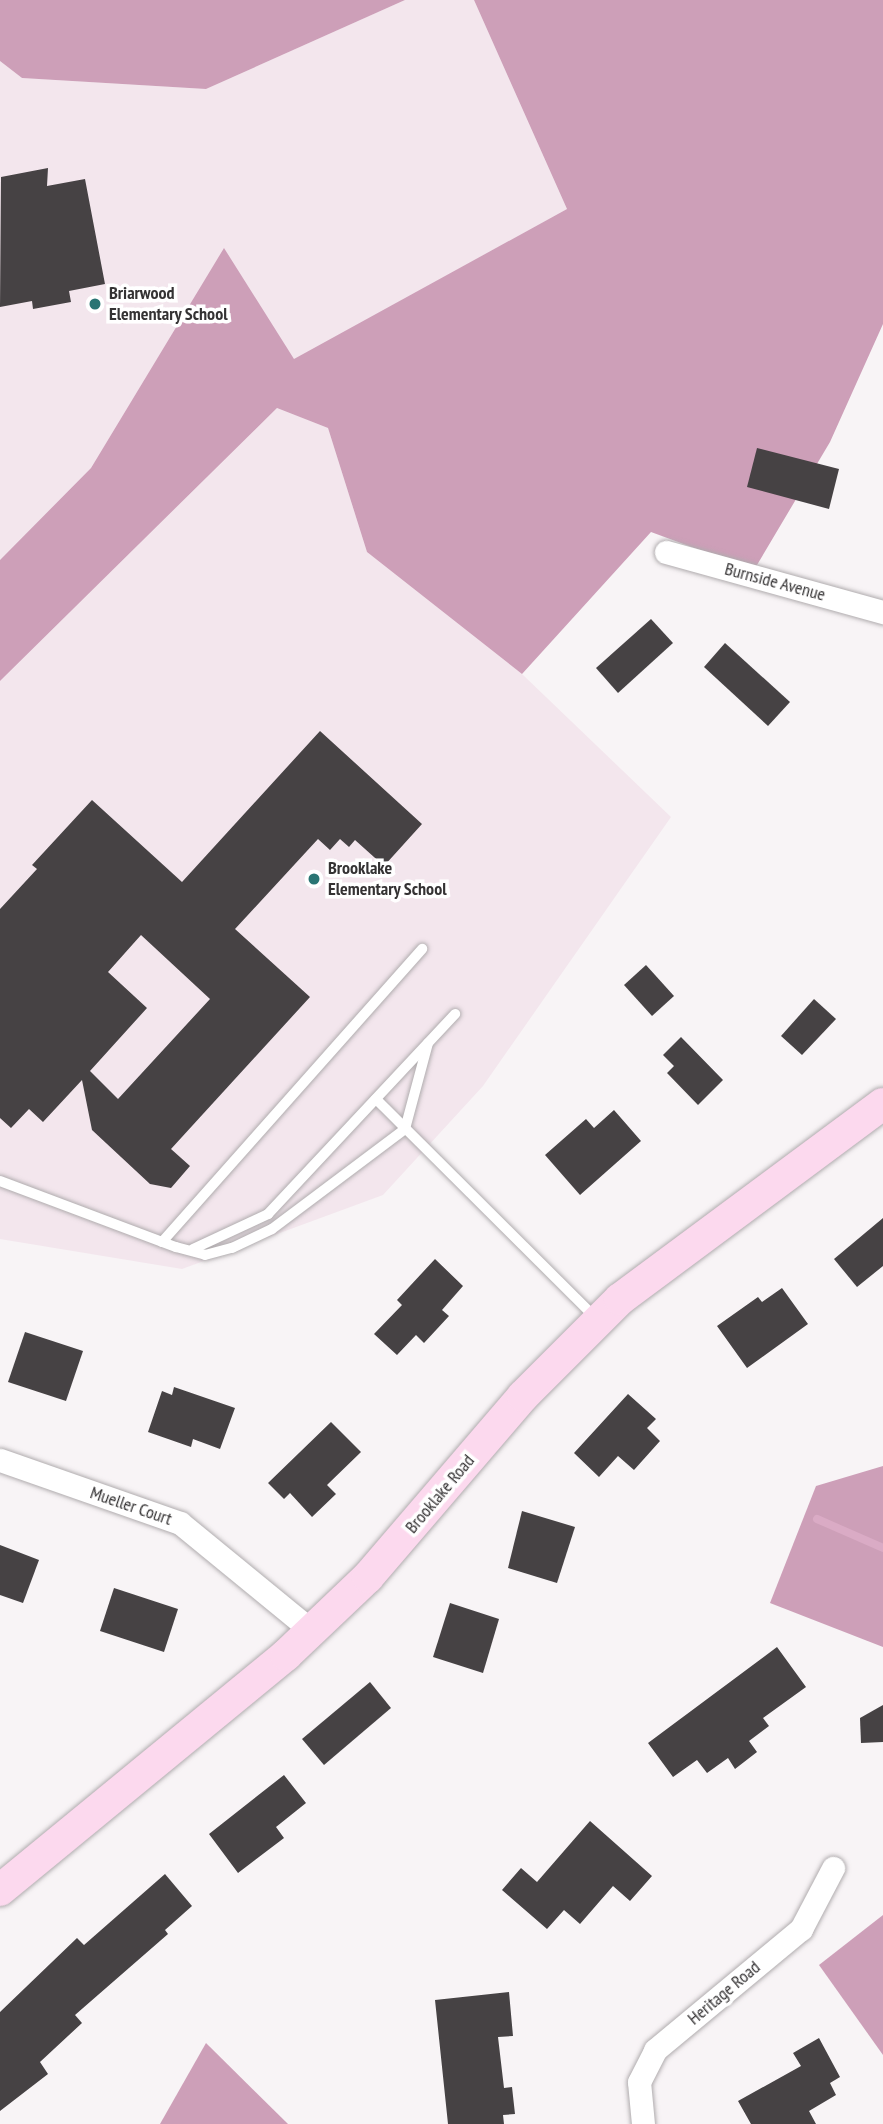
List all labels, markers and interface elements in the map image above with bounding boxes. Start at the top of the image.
place label: Briarwood Elementary School [109,283,228,326]
marker: Briarwood Elementary School [87,296,103,312]
street label: Burnside Avenue [722,558,828,606]
place label: Brooklake Elementary School [328,858,447,900]
marker: Brooklake Elementary School [306,871,322,887]
street label: Brooklake Road [401,1450,479,1538]
street label: Mueller Court [87,1482,175,1530]
street label: Heritage Road [683,1957,765,2029]

